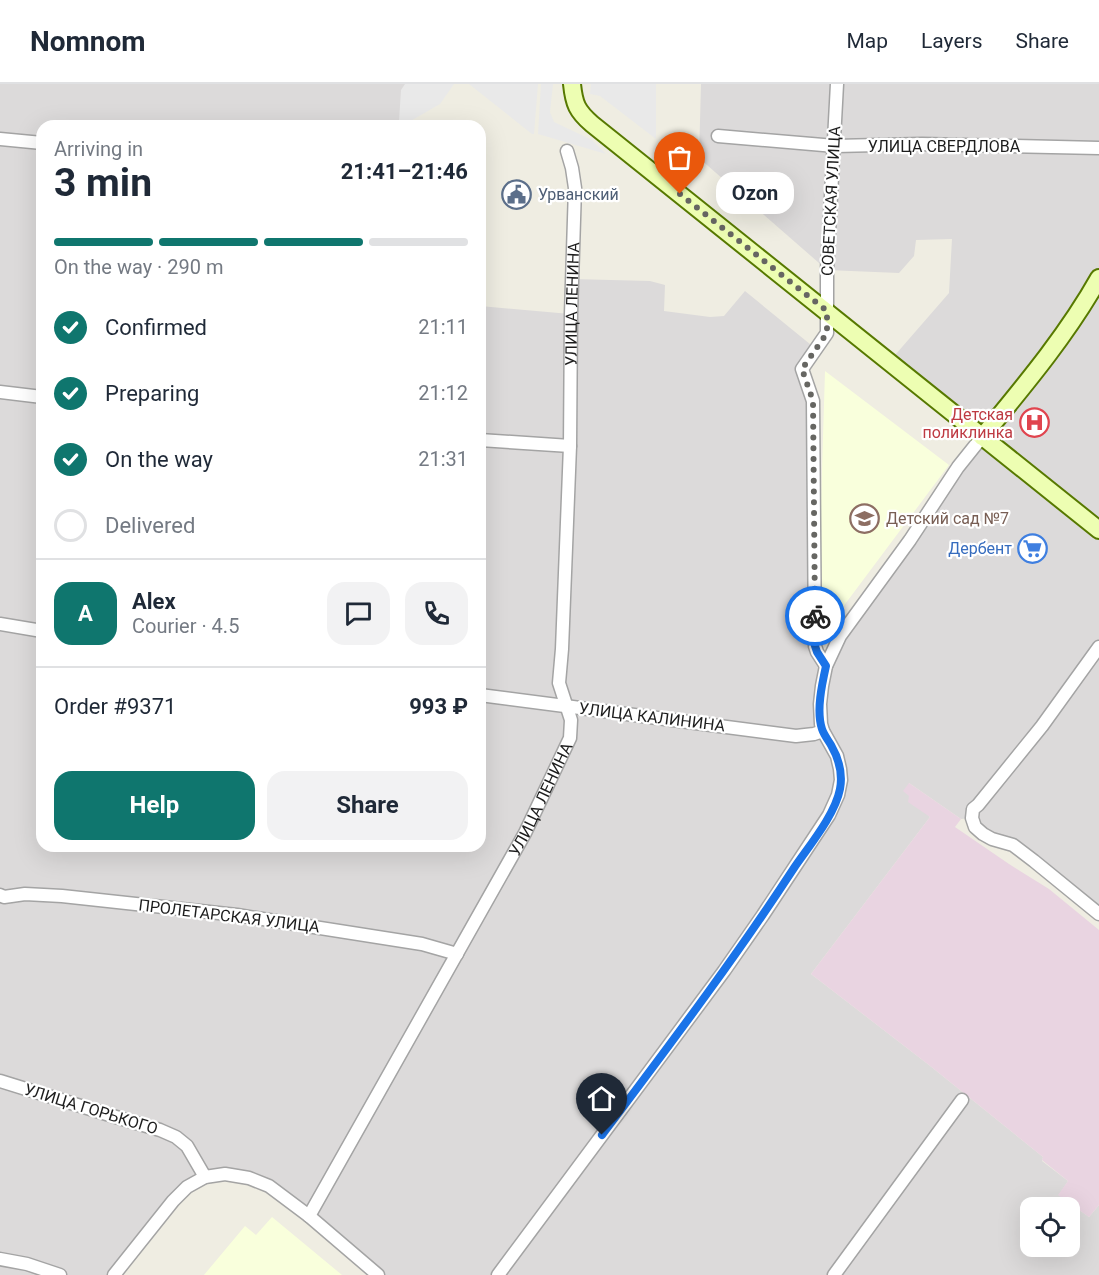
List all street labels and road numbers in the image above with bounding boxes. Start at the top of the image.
street label: СОВЕТСКАЯ УЛИЦА [818,125,844,276]
street label: УЛИЦА СВЕРДЛОВА [868,137,1021,156]
street label: УЛИЦА ЛЕНИНА [561,241,583,366]
street label: УЛИЦА КАЛИНИНА [578,699,727,735]
street label: УЛИЦА ЛЕНИНА [505,739,576,859]
street label: ПРОЛЕТАРСКАЯ УЛИЦА [137,895,321,937]
street label: УЛИЦА ГОРЬКОГО [22,1080,160,1138]

